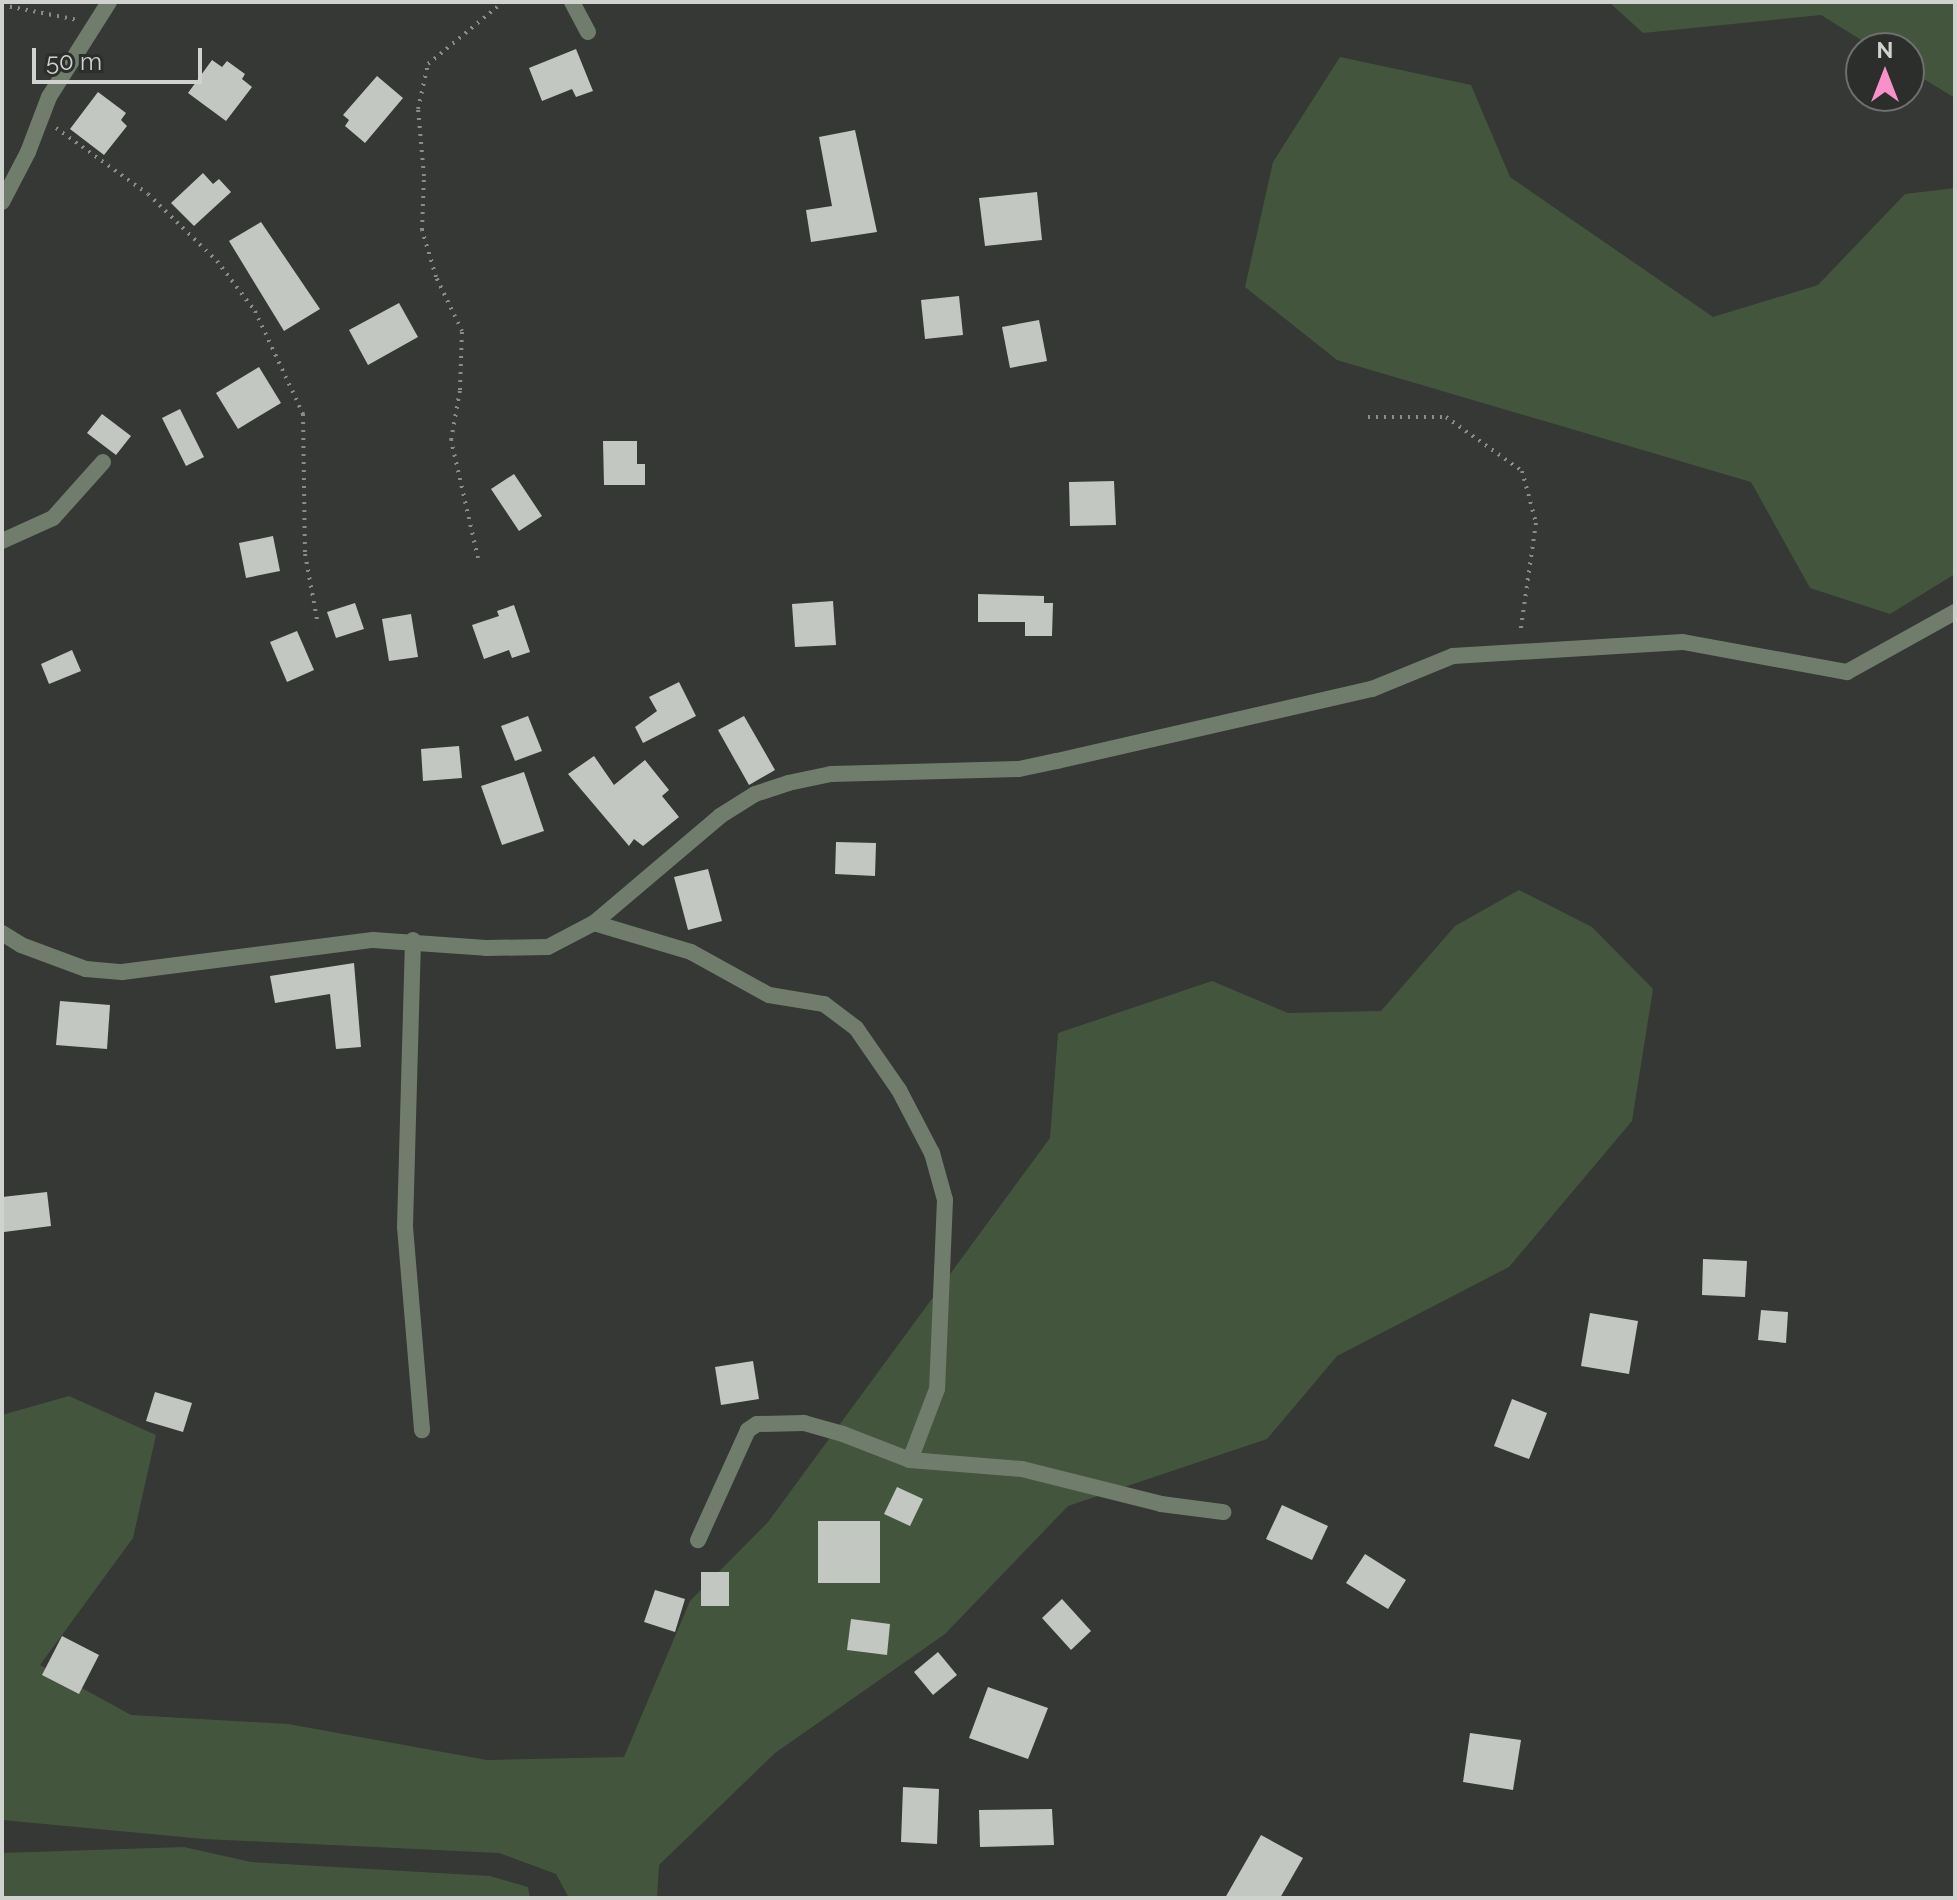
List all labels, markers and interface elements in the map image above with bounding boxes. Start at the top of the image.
scale bar [36,32,206,82]
north arrow [1845,32,1925,112]
text: N [1877,37,1893,63]
text: 50 m [46,47,102,76]

